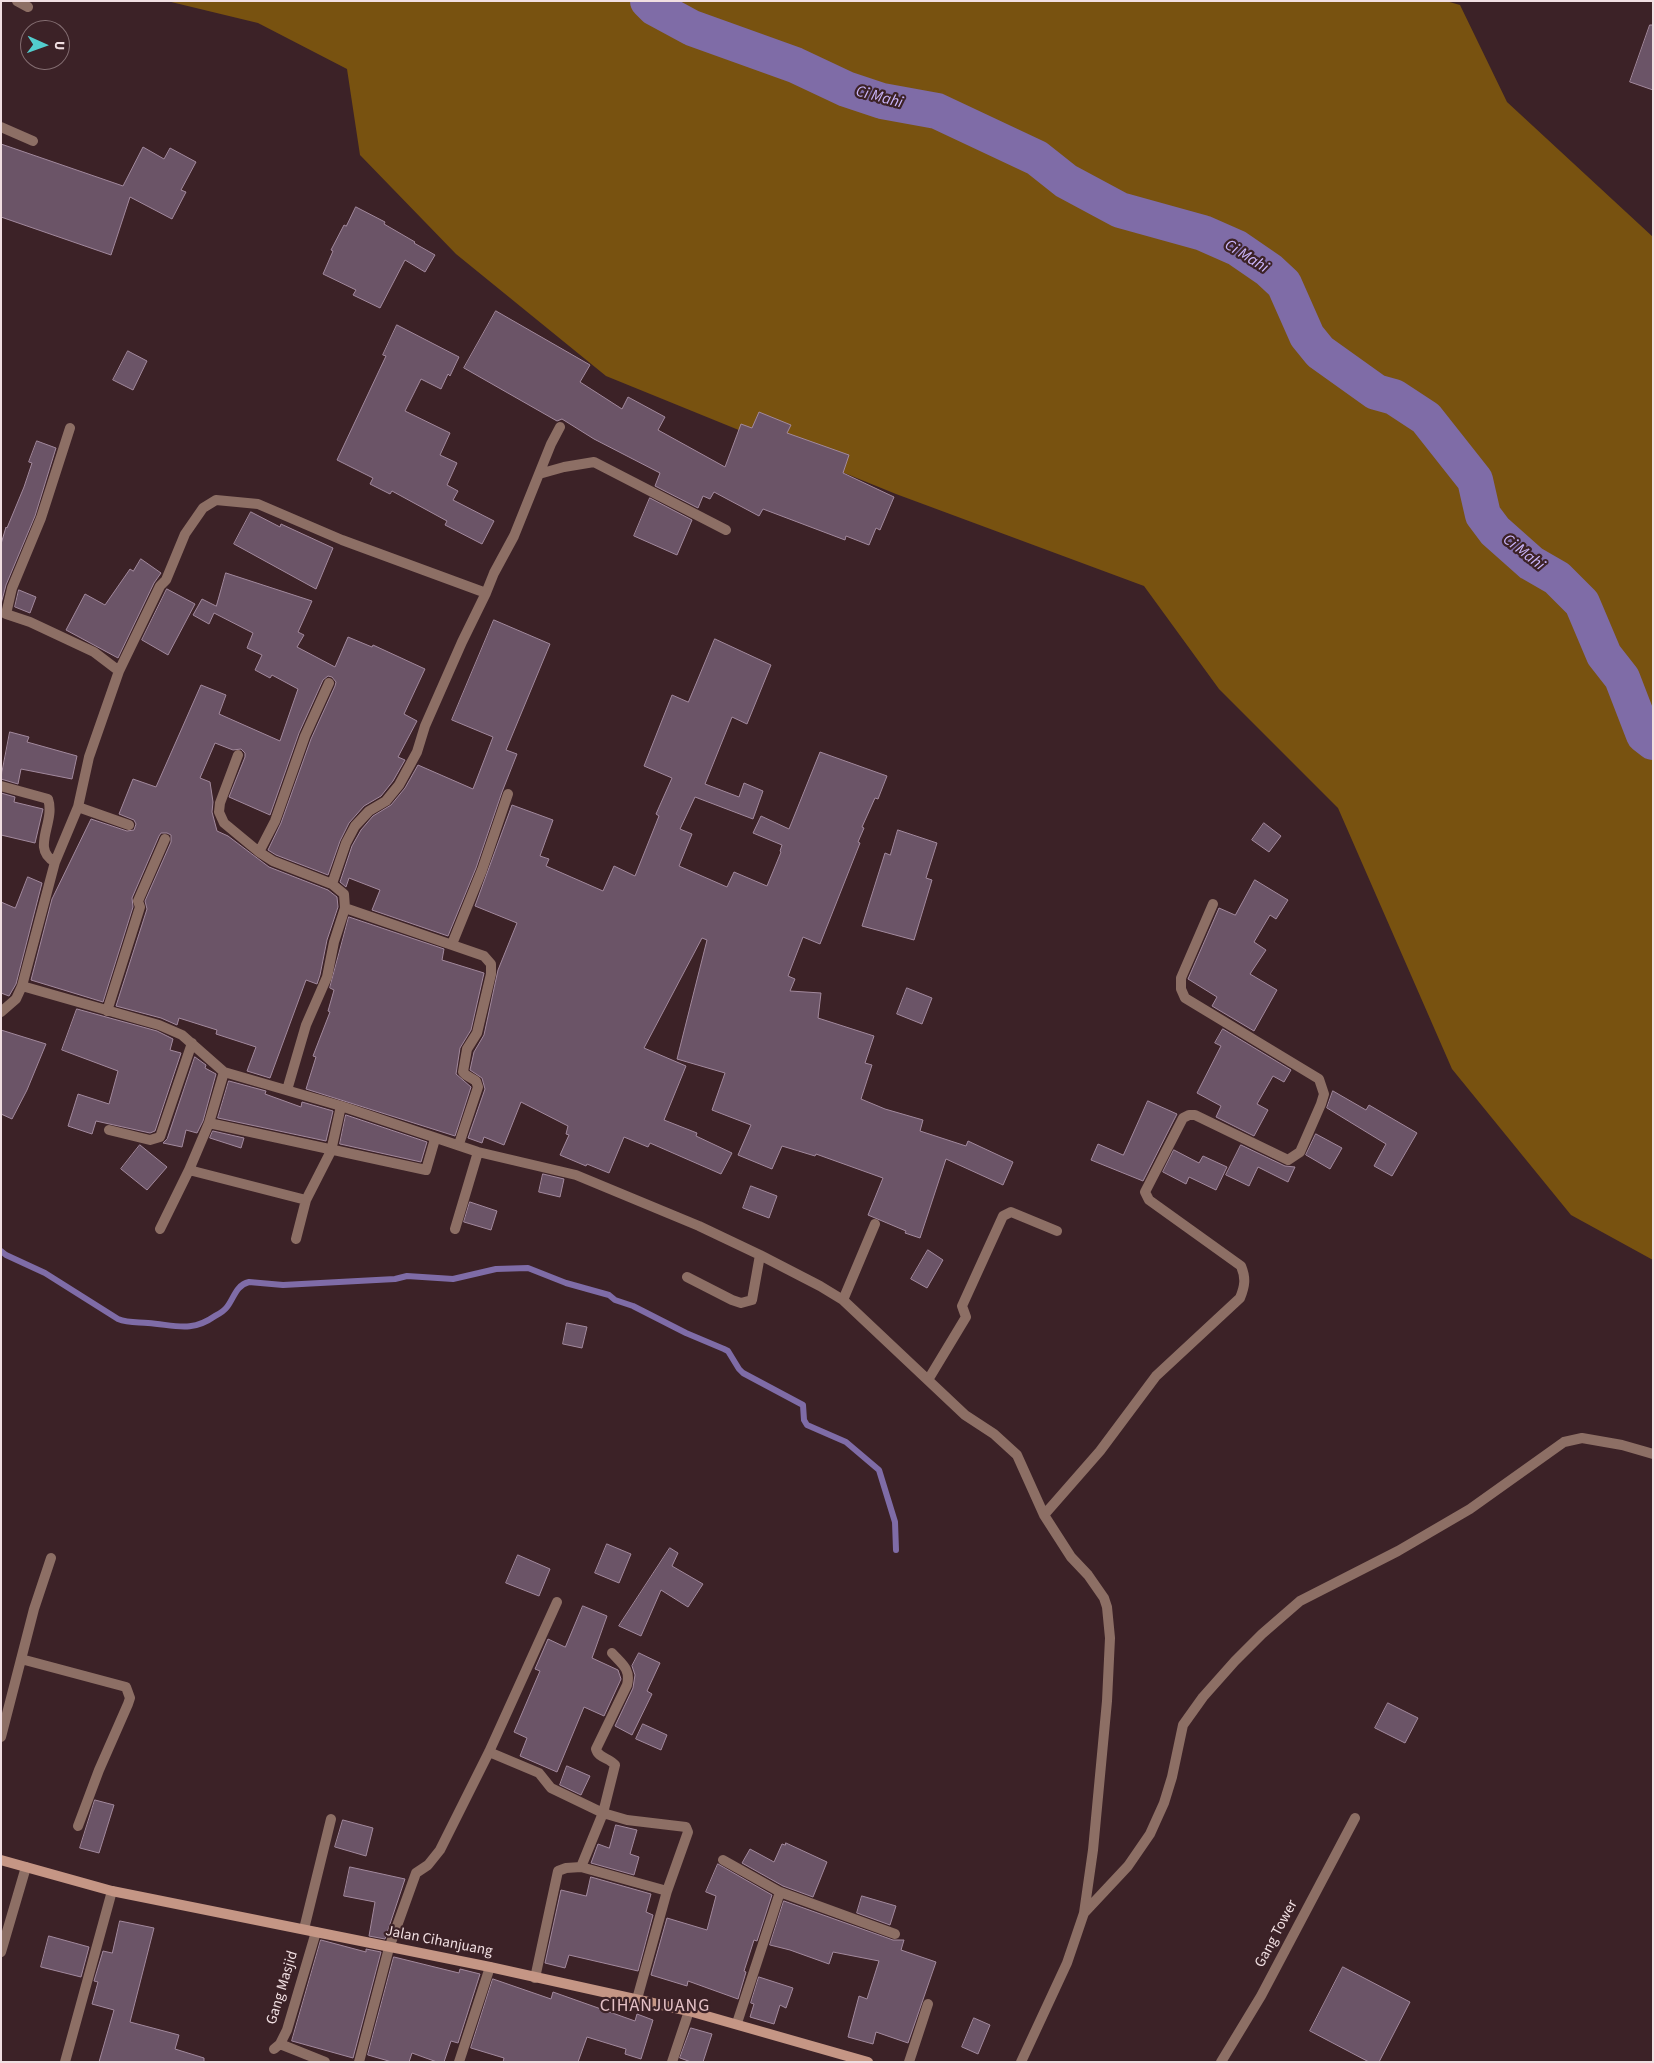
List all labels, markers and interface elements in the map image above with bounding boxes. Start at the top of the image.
north arrow [20,20,70,70]
text: U [49,40,69,50]
water label: Ci Mahi [853,83,905,113]
water label: Ci Mahi [1221,236,1271,278]
water label: Ci Mahi [1498,531,1548,575]
street label: Gang Tower [1252,1897,1302,1971]
street label: Jalan Cihanjuang [384,1923,494,1961]
street label: Gang Masjid [263,1949,303,2027]
district label: CIHANJUANG [598,1996,712,2018]

